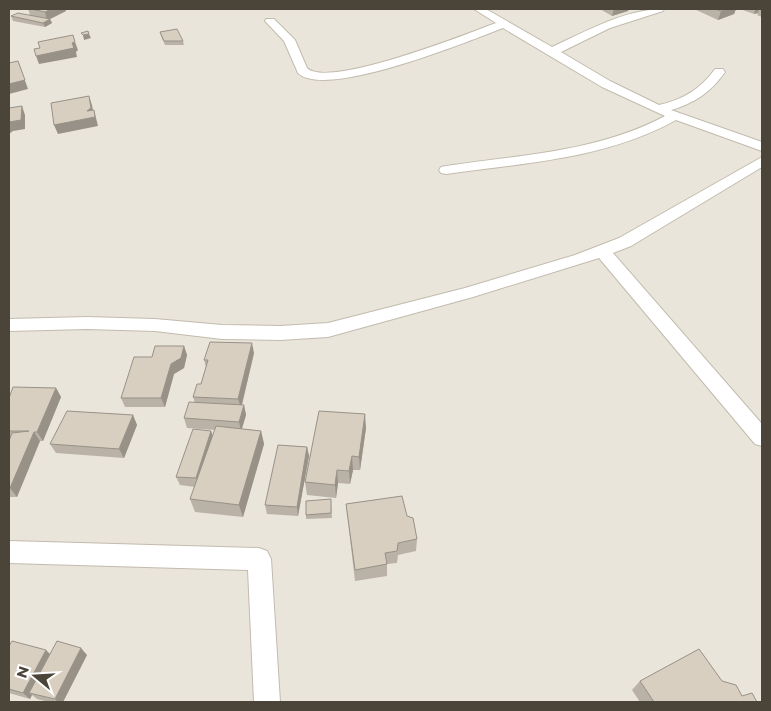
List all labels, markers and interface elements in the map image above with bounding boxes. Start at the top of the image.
north arrow [10,651,60,701]
text: N [12,664,33,680]

